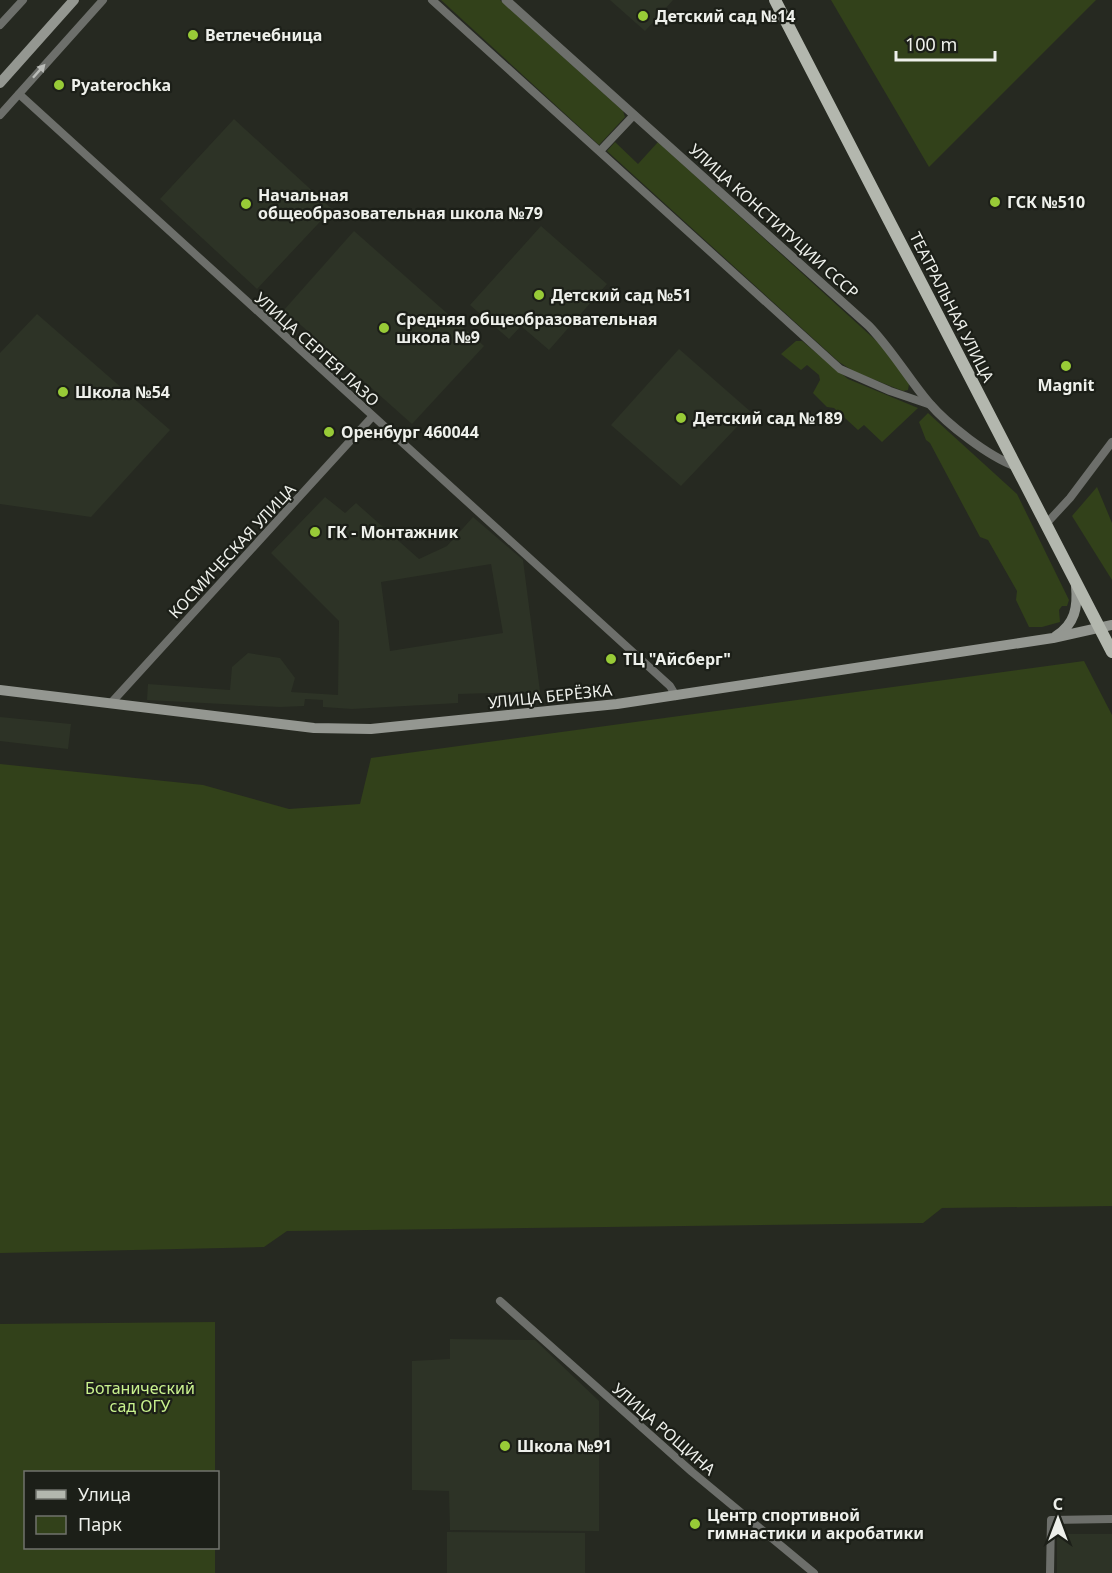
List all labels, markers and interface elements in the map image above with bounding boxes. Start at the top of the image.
place label: Детский сад №14 [655,5,796,27]
marker: Детский сад №14 [636,9,650,23]
place label: Ветлечебница [205,24,322,46]
scale bar [896,24,995,62]
marker: Ветлечебница [186,28,200,42]
text: 100 m [905,32,957,56]
one-way arrow [32,64,45,79]
place label: Pyaterochka [71,74,171,96]
marker: Pyaterochka [52,78,66,92]
street label: УЛИЦА КОНСТИТУЦИИ СССР [684,139,864,303]
place label: Начальная общеобразовательная школа №79 [258,184,543,224]
place label: ГСК №510 [1007,191,1085,213]
marker: ГСК №510 [988,195,1002,209]
marker: Начальная общеобразовательная школа №79 [239,197,253,211]
street label: ТЕАТРАЛЬНАЯ УЛИЦА [905,228,1000,387]
place label: Детский сад №51 [551,284,692,306]
street label: УЛИЦА СЕРГЕЯ ЛАЗО [250,287,384,411]
marker: Детский сад №51 [532,288,546,302]
place label: Средняя общеобразовательная школа №9 [396,308,658,348]
marker: Средняя общеобразовательная школа №9 [377,321,391,335]
marker: Magnit [1059,359,1073,373]
place label: Magnit [1038,374,1095,396]
place label: Школа №54 [75,381,170,403]
marker: Школа №54 [56,385,70,399]
place label: Детский сад №189 [693,407,843,429]
marker: Детский сад №189 [674,411,688,425]
place label: Оренбург 460044 [341,421,479,443]
marker: Оренбург 460044 [322,425,336,439]
street label: КОСМИЧЕСКАЯ УЛИЦА [164,478,301,623]
place label: ГК - Монтажник [327,521,458,543]
marker: ГК - Монтажник [308,525,322,539]
place label: ТЦ "Айсберг" [623,648,731,670]
marker: ТЦ "Айсберг" [604,652,618,666]
street label: УЛИЦА БЕРЁЗКА [487,678,614,713]
park label: Ботанический сад ОГУ [85,1377,195,1417]
street label: УЛИЦА РОЩИНА [608,1378,721,1481]
place label: Школа №91 [517,1435,612,1457]
marker: Школа №91 [498,1439,512,1453]
legend [24,1471,219,1549]
text: Улица [78,1482,131,1506]
north arrow [1028,1489,1088,1549]
text: С [1053,1493,1063,1515]
place label: Центр спортивной гимнастики и акробатики [707,1504,924,1544]
text: Парк [78,1512,122,1536]
marker: Центр спортивной гимнастики и акробатики [688,1517,702,1531]

